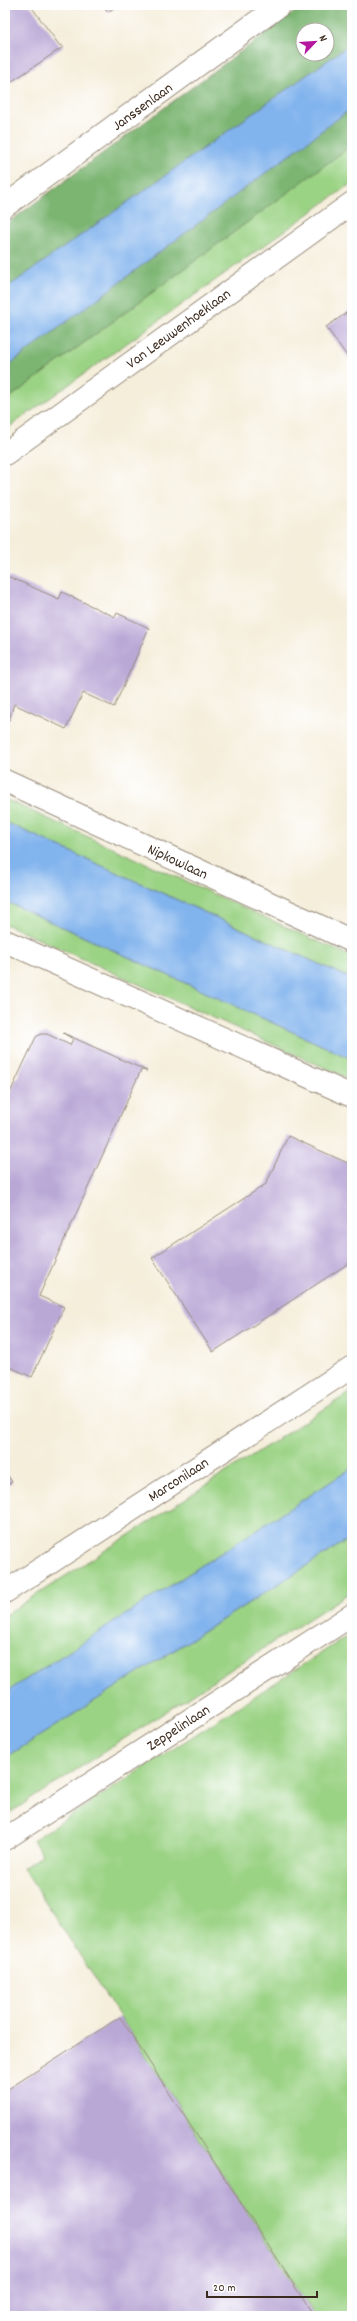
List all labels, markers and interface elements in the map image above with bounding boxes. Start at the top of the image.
north arrow [295,22,335,62]
text: N [314,33,331,45]
street label: Janssenlaan [108,78,178,137]
street label: Van Leeuwenhoeklaan [122,284,236,375]
street label: Nipkowlaan [143,839,211,886]
street label: Marconilaan [144,1453,214,1509]
street label: Zeppelinlaan [143,1700,215,1757]
scale bar [207,2273,317,2299]
text: 20 m [213,2280,236,2297]

